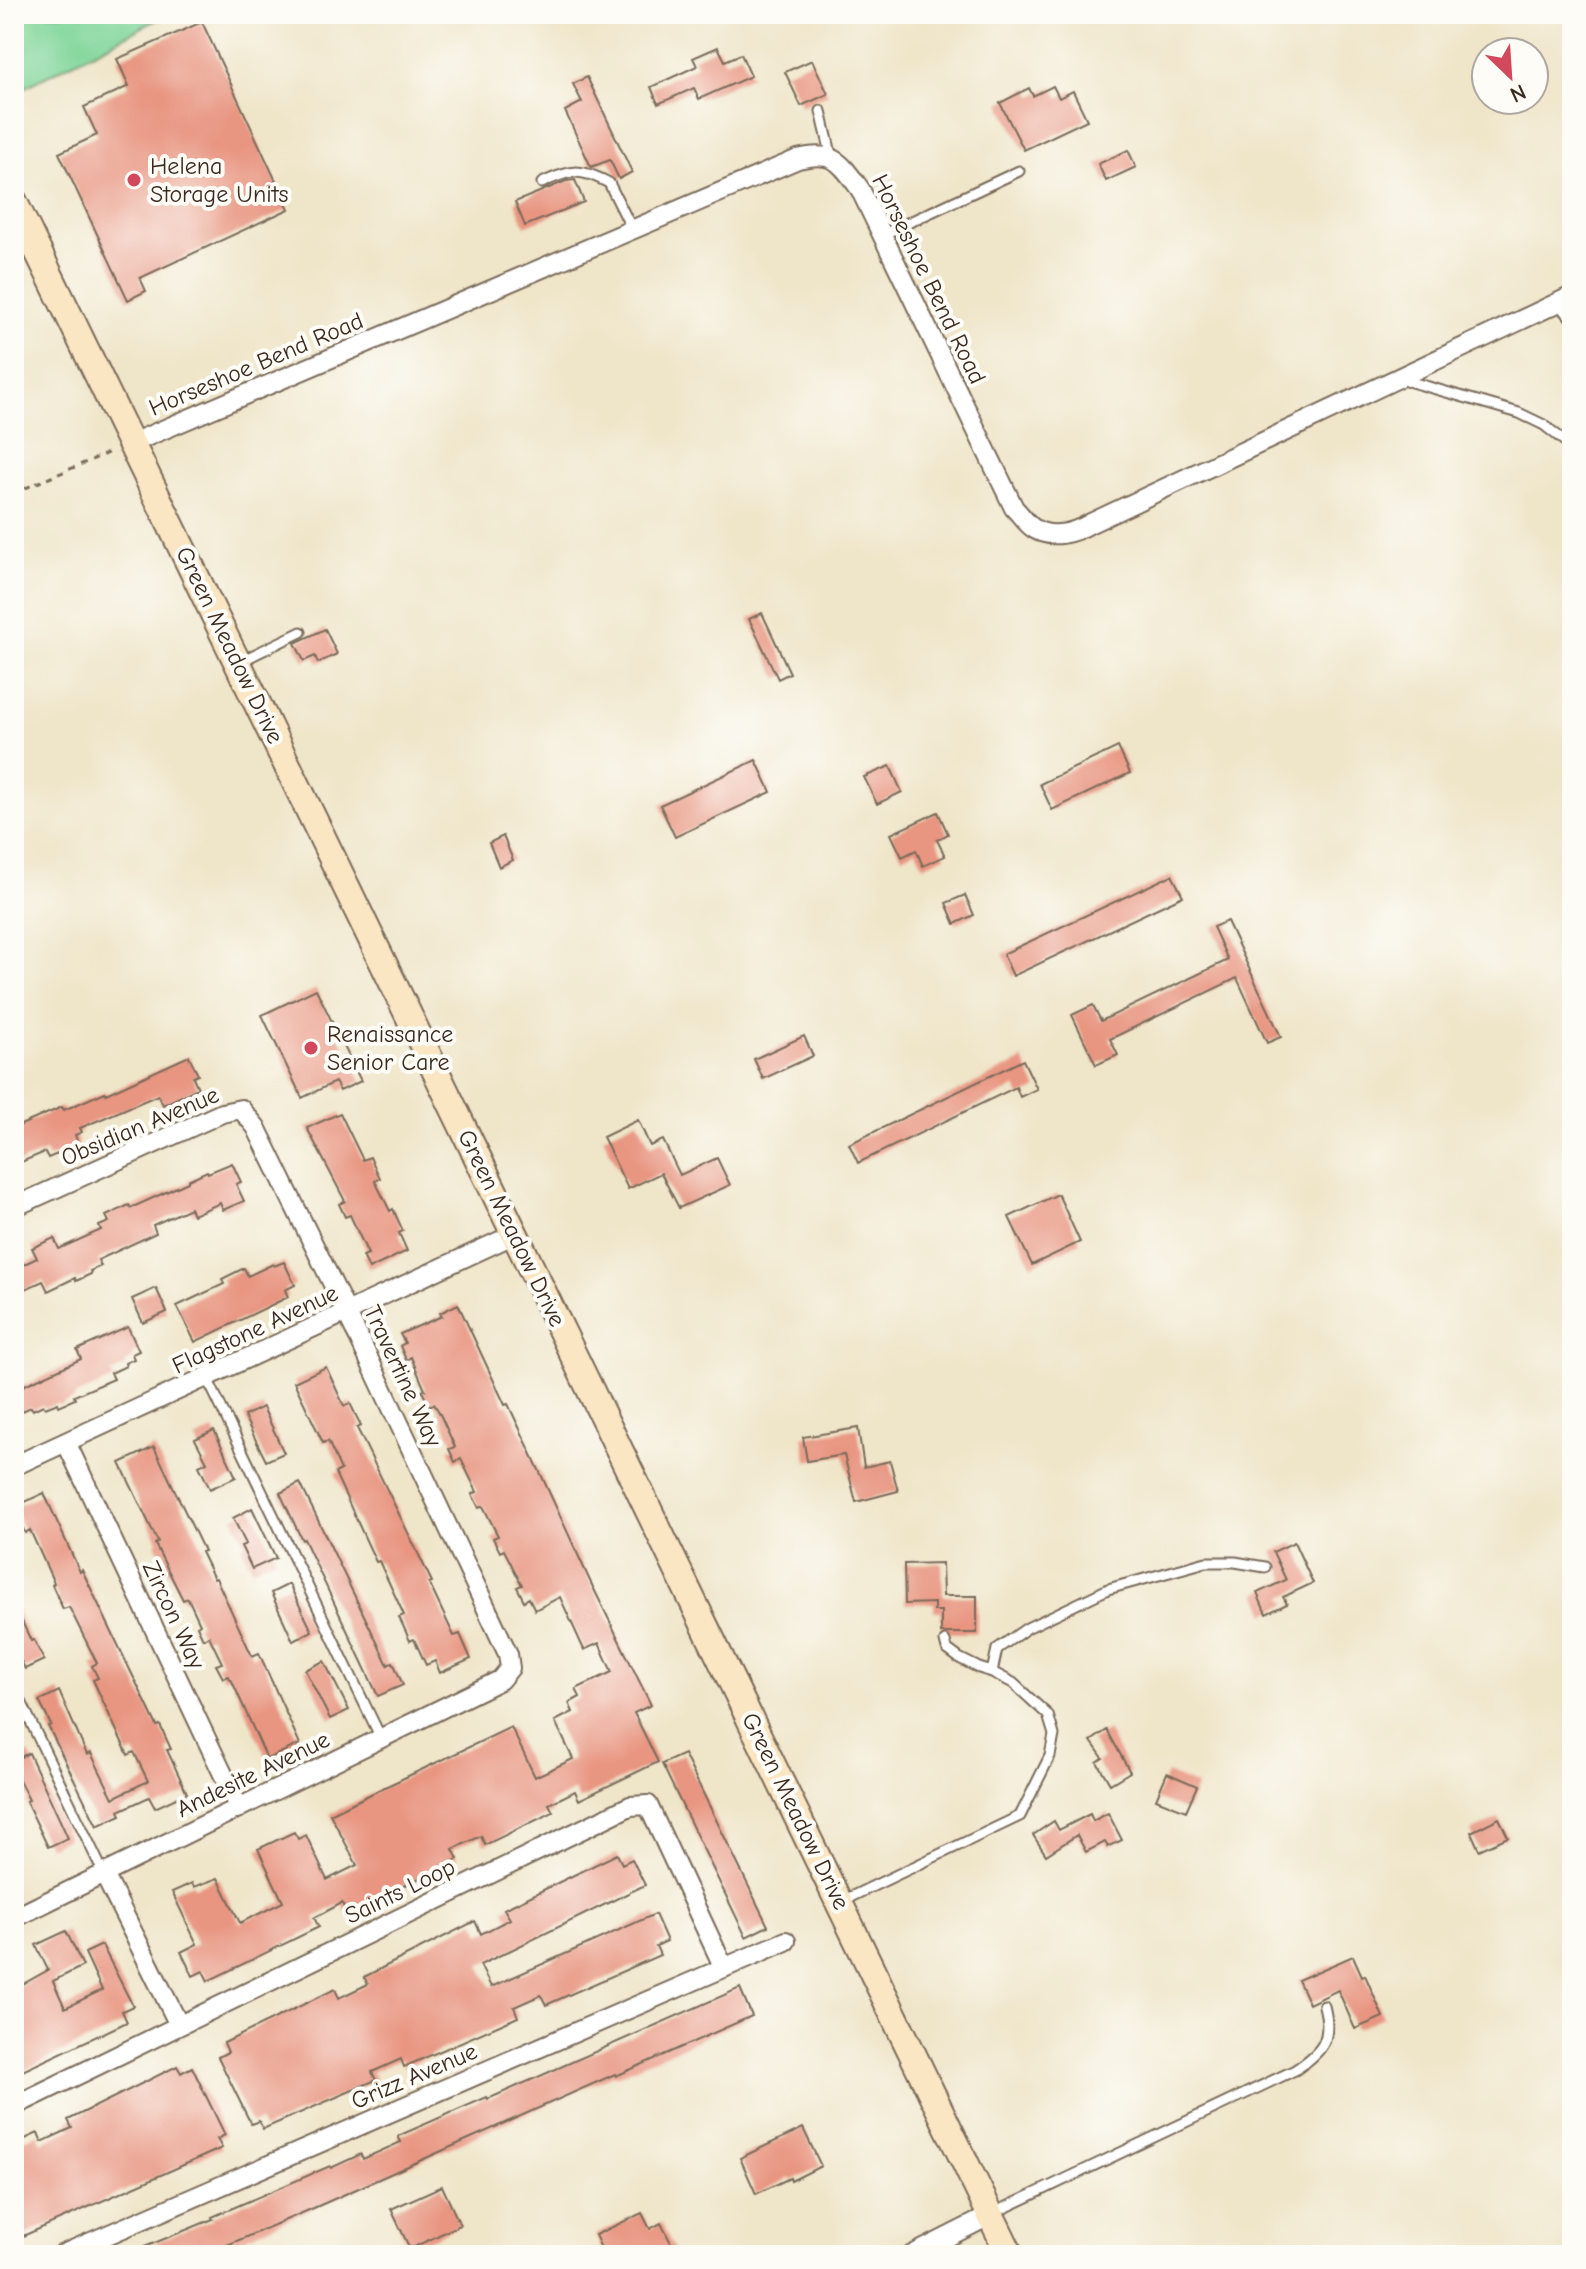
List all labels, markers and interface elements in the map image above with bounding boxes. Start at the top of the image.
north arrow [1470,36,1550,116]
text: N [1506,78,1530,108]
place label: Helena Storage Units [150,152,288,208]
street label: Horseshoe Bend Road [866,170,992,388]
marker: Helena Storage Units [125,171,143,189]
street label: Horseshoe Bend Road [145,306,367,422]
street label: Green Meadow Drive [170,542,290,748]
place label: Renaissance Senior Care [327,1020,453,1076]
marker: Renaissance Senior Care [302,1039,320,1057]
street label: Obsidian Avenue [57,1080,223,1172]
street label: Green Meadow Drive [452,1125,572,1331]
street label: Flagstone Avenue [168,1278,342,1380]
street label: Travertine Way [358,1301,448,1451]
street label: Zircon Way [137,1556,211,1674]
street label: Green Meadow Drive [736,1708,856,1914]
street label: Andesite Avenue [172,1725,334,1823]
street label: Saints Loop [340,1852,460,1930]
street label: Grizz Avenue [347,2037,481,2115]

